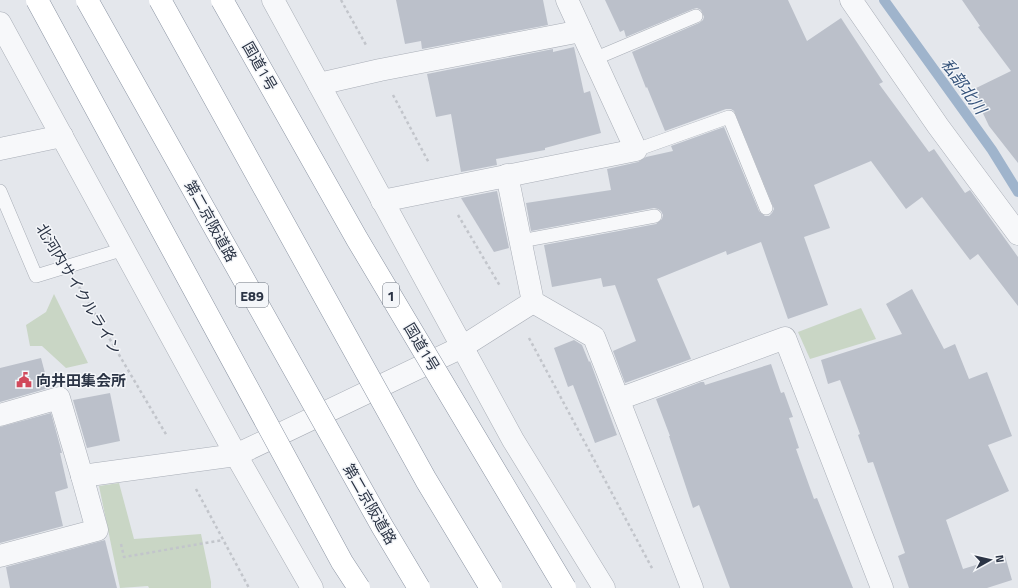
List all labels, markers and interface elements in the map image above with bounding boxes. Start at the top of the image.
street label: 国道1号 [237,37,283,95]
water label: 私部北川 [935,53,994,121]
street label: 第二京阪道路 [179,176,243,266]
street label: 北河内サイクルライン [31,219,127,359]
road number: E89 [236,283,268,307]
road number: 1 [383,283,399,307]
street label: 国道1号 [398,318,446,376]
place label: 向井田集会所 [36,369,126,392]
public building icon: 向井田集会所 [15,371,33,389]
street label: 第二京阪道路 [338,459,402,549]
north arrow [970,540,1010,580]
text: N [991,554,1008,563]

